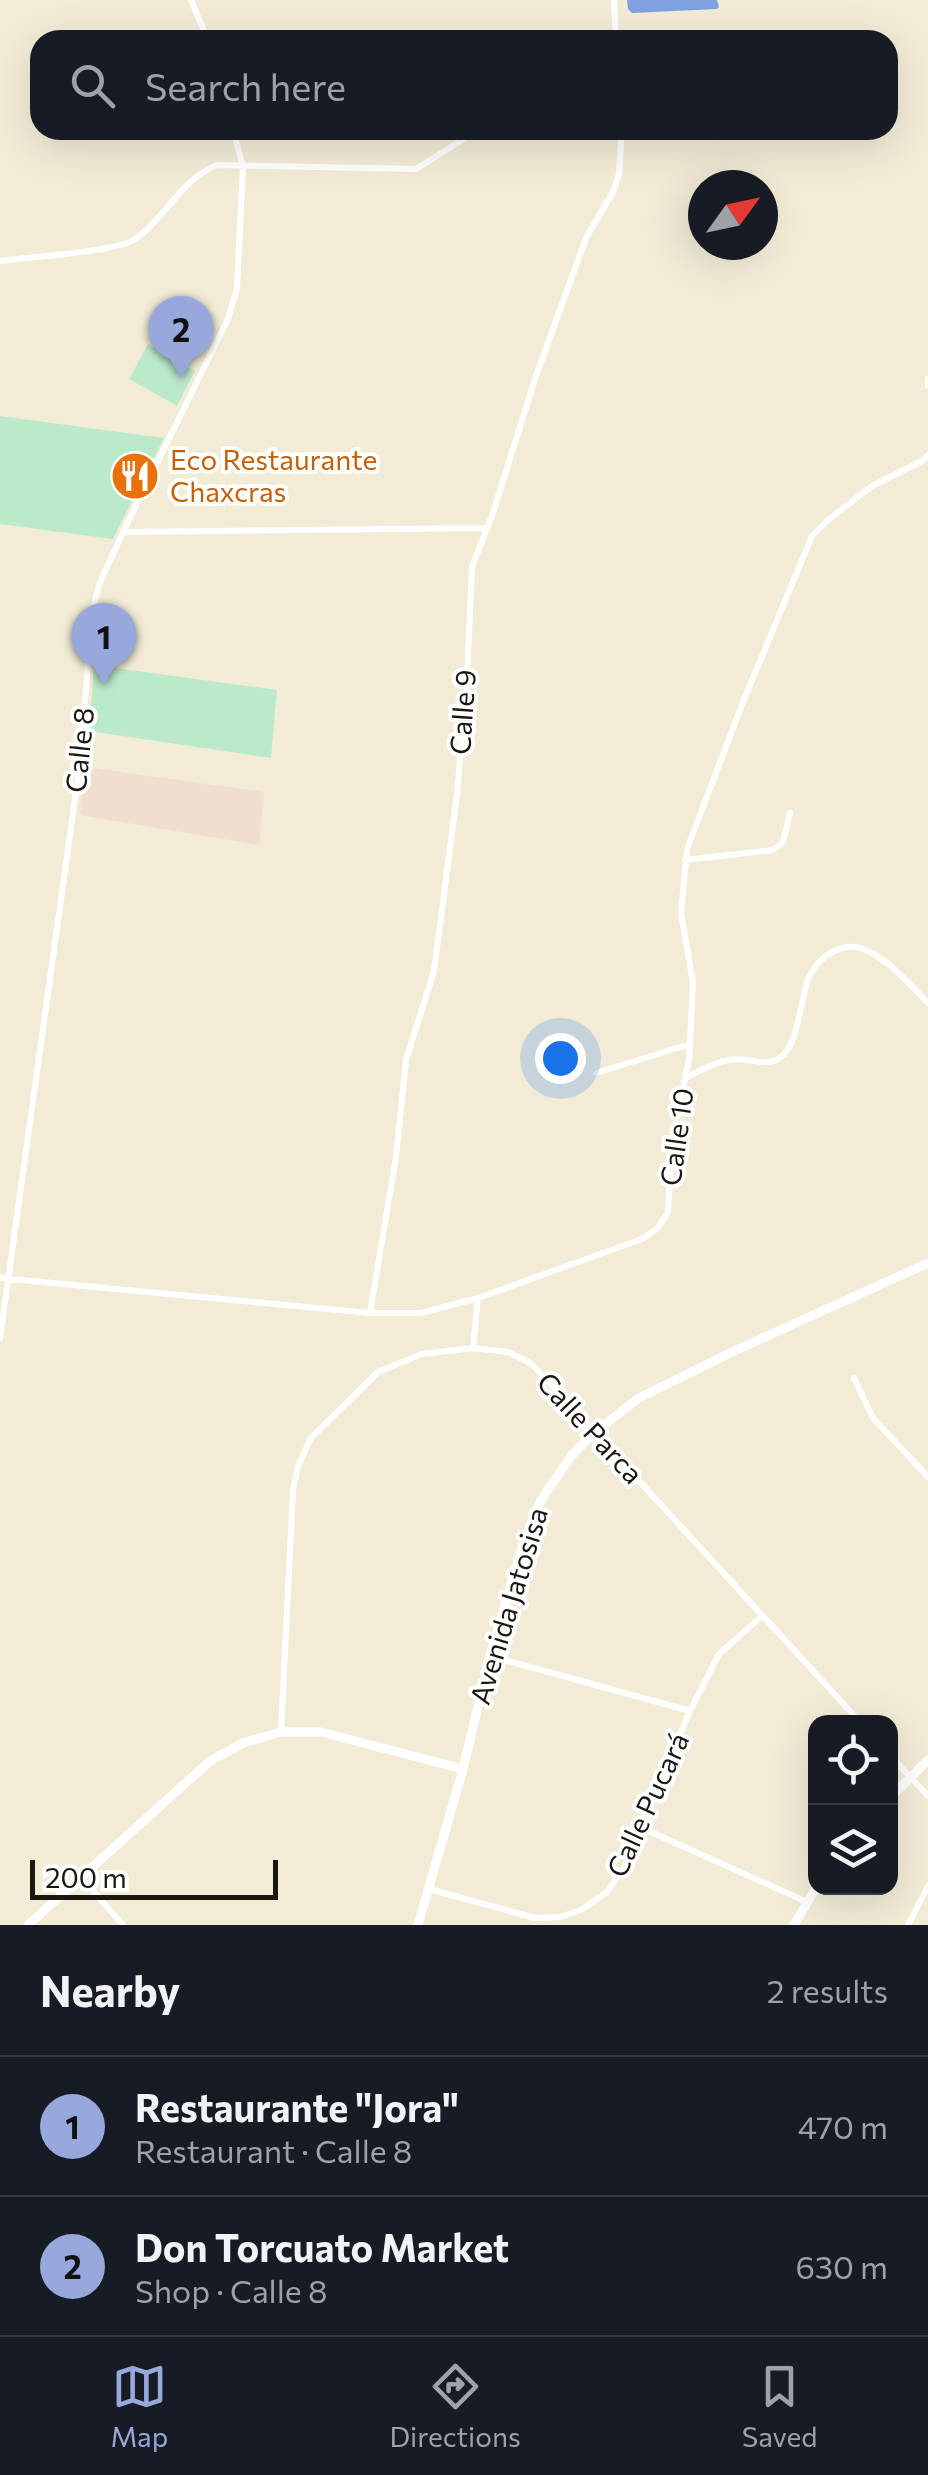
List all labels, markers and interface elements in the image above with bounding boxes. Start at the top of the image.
search box [30,30,898,140]
icon: search [65,58,120,113]
text: Search here [145,62,346,109]
north arrow [688,170,778,260]
pin: 2 [148,296,214,378]
place label: Eco Restaurante Chaxcras [170,442,377,508]
restaurant icon: Eco Restaurante Chaxcras [109,450,161,502]
pin: 1 [72,602,136,685]
street label: Calle 9 [442,668,482,756]
street label: Calle 8 [58,706,100,794]
your location [535,1033,586,1084]
street label: Calle 10 [652,1086,700,1188]
street label: Calle Parca [531,1365,651,1490]
street label: Avenida Jatosisa [462,1503,554,1708]
map controls [808,1715,898,1895]
button: locate [808,1715,898,1805]
street label: Calle Pucará [599,1727,695,1882]
button: layers [808,1805,898,1895]
scale bar [30,1855,278,1900]
text: 200 m [45,1860,127,1894]
text: Nearby [40,1964,180,2016]
text: 2 results [767,1970,888,2010]
text: Restaurante "Jora" [135,2083,459,2130]
text: 1 [65,2106,80,2146]
text: 470 m [798,2106,888,2146]
text: Restaurant · Calle 8 [135,2130,412,2170]
text: Don Torcuato Market [135,2223,509,2270]
text: 2 [63,2246,82,2286]
text: 630 m [795,2246,888,2286]
text: Shop · Calle 8 [135,2270,327,2310]
tab: Map [111,2359,168,2453]
tab: Directions [389,2359,521,2453]
tab: Saved [742,2359,817,2453]

